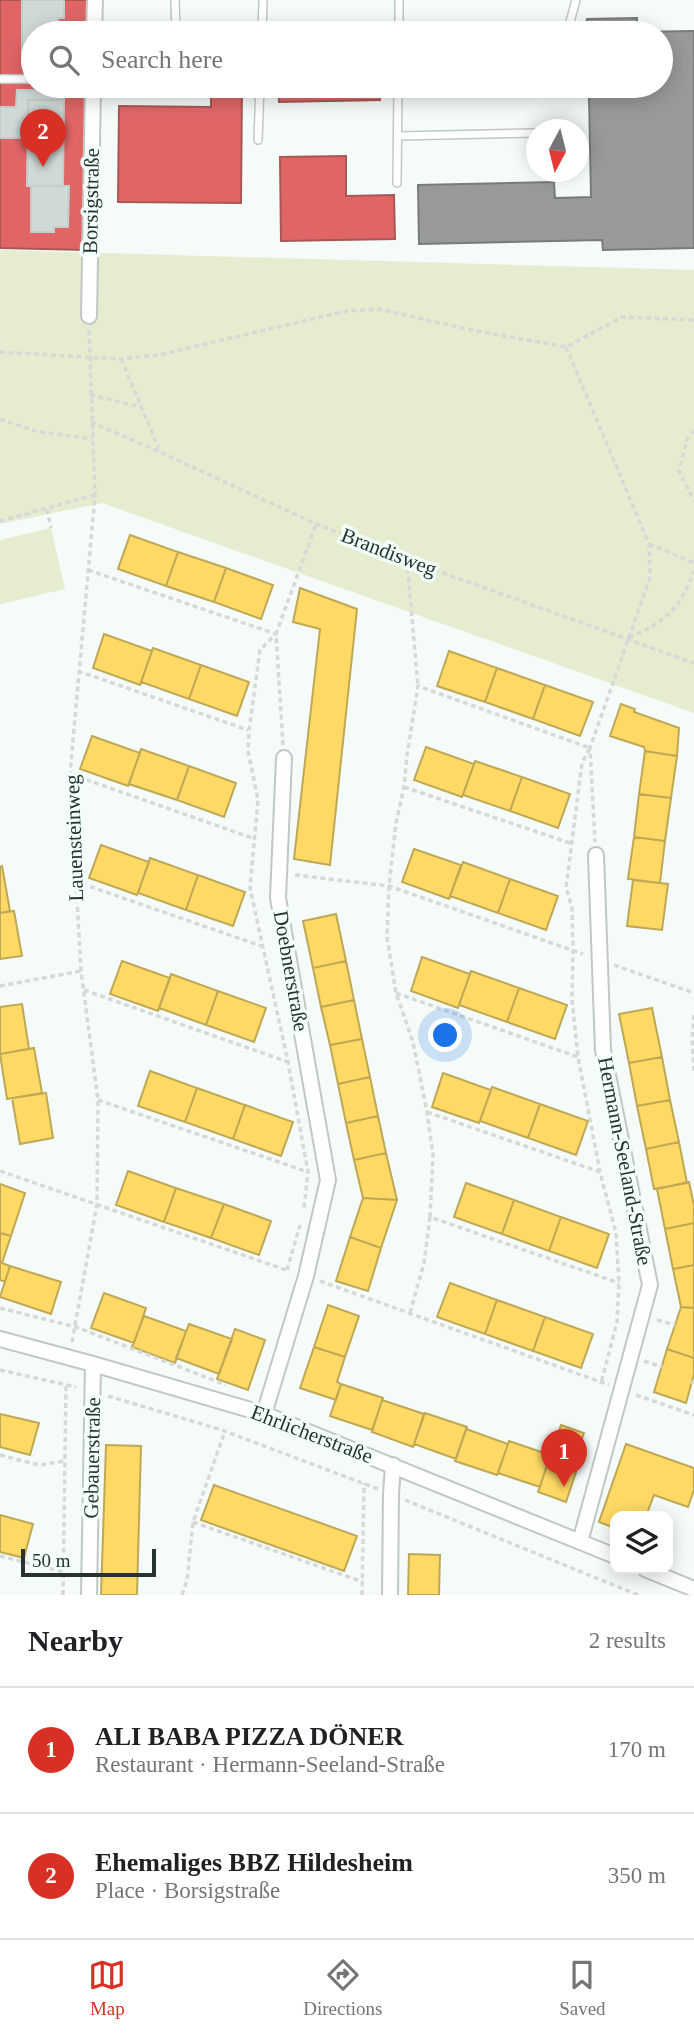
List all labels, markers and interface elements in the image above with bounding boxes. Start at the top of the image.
search box [21,21,673,98]
icon: search [45,41,83,79]
text: Search here [101,45,223,74]
pin: 2 [20,109,66,167]
north arrow [526,119,589,182]
street label: Borsigstraße [78,148,104,254]
street label: Brandisweg [338,523,441,581]
street label: Lauensteinweg [60,774,88,902]
street label: Doebnerstraße [269,909,313,1033]
your location [428,1018,462,1052]
street label: Hermann-Seeland-Straße [593,1055,657,1267]
street label: Gebauerstraße [79,1397,105,1519]
street label: Ehrlicherstraße [248,1400,376,1468]
pin: 1 [541,1429,587,1487]
map controls [610,1511,673,1574]
button: layers [610,1511,673,1574]
scale bar [21,1546,156,1578]
text: 50 m [32,1550,71,1571]
text: Nearby [28,1624,123,1657]
text: 2 results [589,1628,666,1653]
text: ALI BABA PIZZA DÖNER [95,1722,403,1751]
text: 1 [45,1737,57,1762]
text: 170 m [608,1737,666,1762]
text: Restaurant · Hermann-Seeland-Straße [95,1752,445,1777]
text: Ehemaliges BBZ Hildesheim [95,1848,413,1877]
text: 2 [45,1863,57,1888]
text: 350 m [608,1863,666,1888]
text: Place · Borsigstraße [95,1878,280,1903]
tab: Map [88,1956,126,2020]
tab: Directions [303,1956,382,2020]
tab: Saved [559,1956,606,2020]

